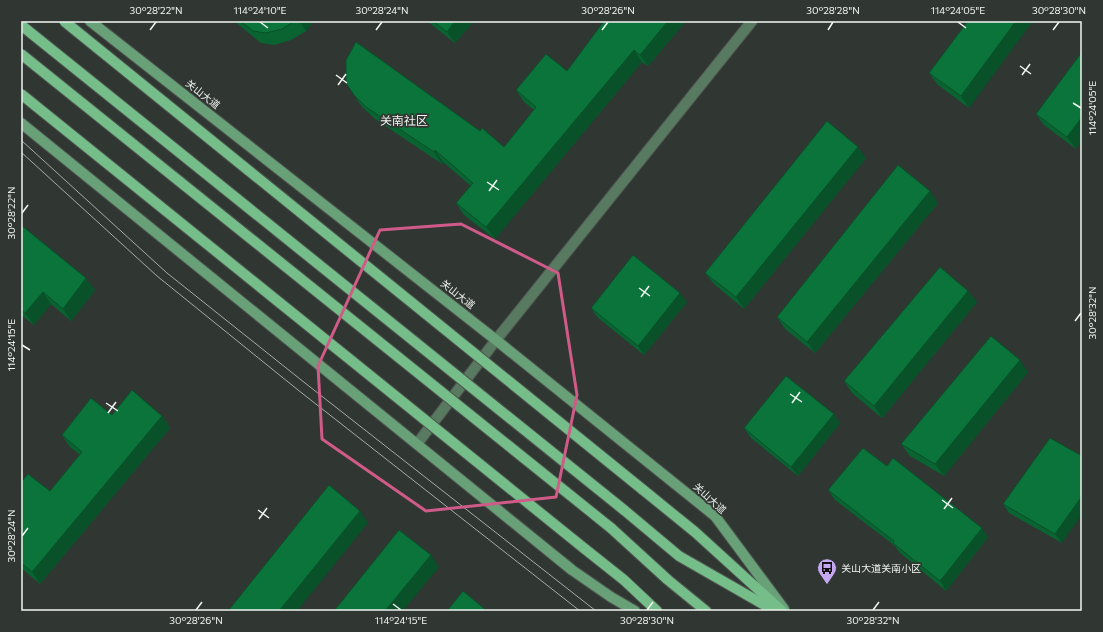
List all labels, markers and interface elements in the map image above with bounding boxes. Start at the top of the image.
text: 30°28'22"N [130,4,182,16]
text: 114°24'10"E [233,4,287,16]
text: 30°28'24"N [355,4,409,16]
text: 30°28'26"N [581,4,635,16]
text: 30°28'28"N [806,4,860,16]
text: 114°24'05"E [931,4,985,16]
text: 30°28'30"N [1032,4,1086,16]
street label: 关山大道 [184,77,222,111]
text: 114°24'05"E [1086,81,1098,135]
district label: 关南社区 [380,113,428,127]
text: 30°28'22"N [5,187,17,239]
street label: 关山大道 [439,277,477,311]
text: 30°28'32"N [1086,286,1098,340]
text: 114°24'15"E [5,319,17,371]
street label: 关山大道 [691,480,729,516]
text: 30°28'24"N [5,509,17,563]
bus stop icon: 关山大道关南小区 [816,557,838,585]
place label: 关山大道关南小区 [841,562,921,574]
text: 30°28'26"N [169,614,223,626]
text: 114°24'15"E [375,614,427,626]
text: 30°28'30"N [620,614,674,626]
text: 30°28'32"N [846,614,900,626]

